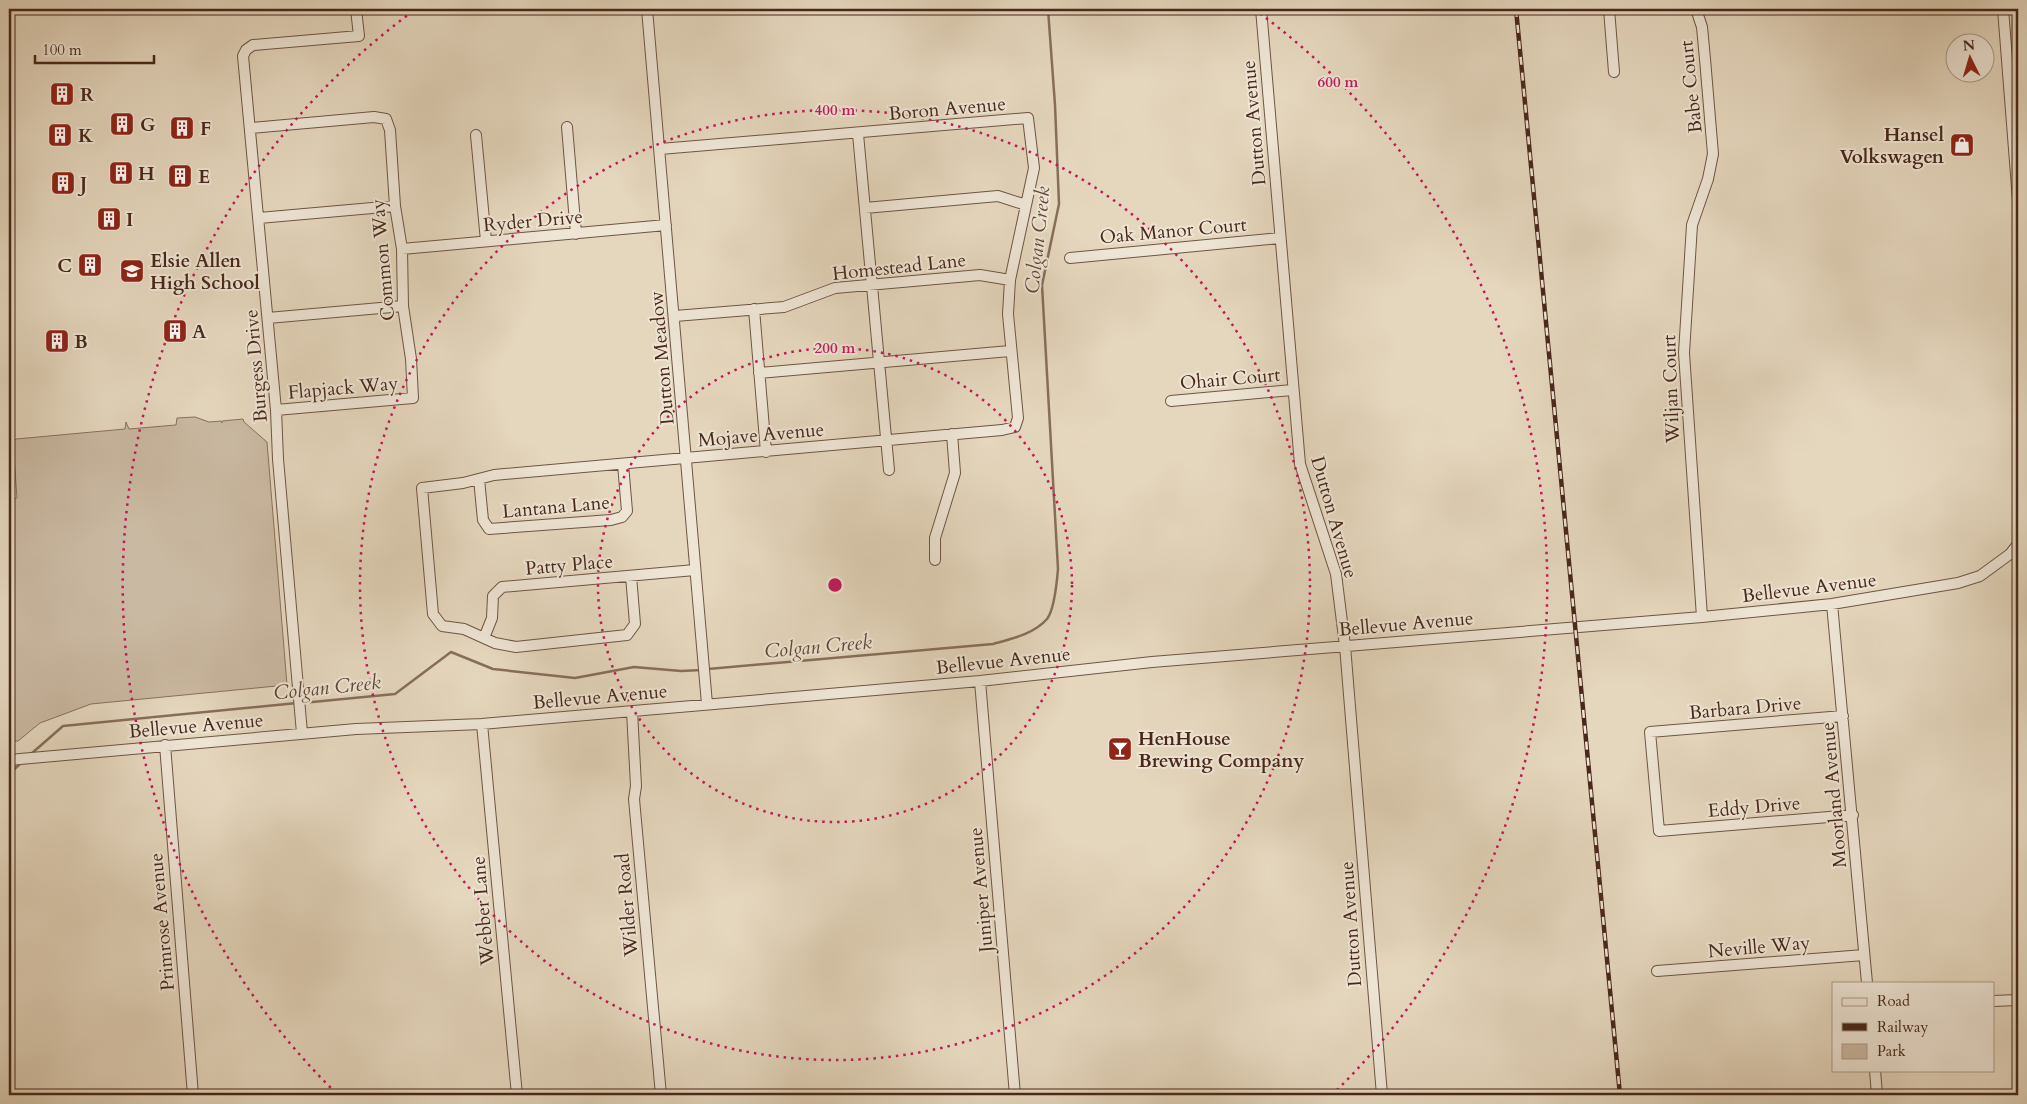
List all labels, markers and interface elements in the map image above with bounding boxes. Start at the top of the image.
scale bar [35,32,154,64]
north arrow [1944,32,1994,82]
text: N [1962,36,1976,56]
street label: Babe Court [1673,39,1709,135]
text: 100 m [42,40,82,60]
street label: Dutton Avenue [1236,59,1272,187]
text: 600 m [1318,72,1359,92]
building icon: R [49,81,75,107]
place label: R [80,82,94,108]
street label: Boron Avenue [887,91,1007,127]
text: 400 m [815,100,856,120]
building icon: G [109,111,135,137]
place label: G [140,112,155,138]
building icon: F [169,115,195,141]
place label: F [200,116,211,142]
building icon: K [47,122,73,148]
place label: Hansel Volkswagen [1839,122,1945,170]
place label: K [78,123,94,149]
shop icon: Hansel Volkswagen [1949,132,1975,158]
building icon: H [108,160,134,186]
place label: H [138,161,155,187]
building icon: E [167,163,193,189]
place label: E [198,164,210,190]
building icon: J [50,170,76,196]
place label: J [77,171,87,197]
water label: Colgan Creek [1018,185,1057,295]
street label: Common Way [365,198,401,322]
street label: Ryder Drive [482,204,584,238]
building icon: I [96,206,122,232]
place label: I [126,207,133,233]
street label: Oak Manor Court [1099,212,1248,250]
street label: Homestead Lane [831,247,967,287]
place label: Elsie Allen High School [150,248,260,296]
building icon: C [77,252,103,278]
place label: C [57,253,72,279]
school or university icon: Elsie Allen High School [119,258,145,284]
street label: Dutton Meadow [643,290,681,426]
street label: Burgess Drive [238,308,274,423]
building icon: A [162,318,188,344]
place label: A [192,319,207,345]
building icon: B [44,328,70,354]
place label: B [74,329,88,355]
street label: Wiljan Court [1656,334,1686,445]
text: 200 m [815,338,856,358]
street label: Ohair Court [1179,362,1281,396]
street label: Flapjack Way [287,370,399,406]
street label: Mojave Avenue [697,417,825,453]
street label: Dutton Avenue [1304,453,1364,581]
street label: Lantana Lane [501,489,611,525]
street label: Patty Place [524,548,614,582]
street label: Bellevue Avenue [1740,567,1878,609]
centre of rings [826,576,844,594]
street label: Bellevue Avenue [1338,605,1475,643]
water label: Colgan Creek [763,628,873,665]
street label: Bellevue Avenue [935,641,1072,681]
water label: Colgan Creek [272,668,382,707]
street label: Bellevue Avenue [532,678,669,716]
street label: Barbara Drive [1688,690,1802,726]
street label: Bellevue Avenue [128,707,265,745]
street label: Moorland Avenue [1815,721,1853,869]
place label: HenHouse Brewing Company [1138,726,1305,774]
bar icon: HenHouse Brewing Company [1107,736,1133,762]
street label: Eddy Drive [1707,790,1802,824]
street label: Juniper Avenue [963,826,1000,956]
street label: Primrose Avenue [143,852,181,992]
street label: Wilder Road [610,852,645,959]
street label: Webber Lane [465,855,501,968]
street label: Dutton Avenue [1334,860,1368,988]
street label: Neville Way [1707,930,1811,964]
legend [1832,982,1994,1072]
text: Road [1877,991,1910,1011]
text: Railway [1877,1017,1928,1037]
text: Park [1877,1041,1906,1061]

